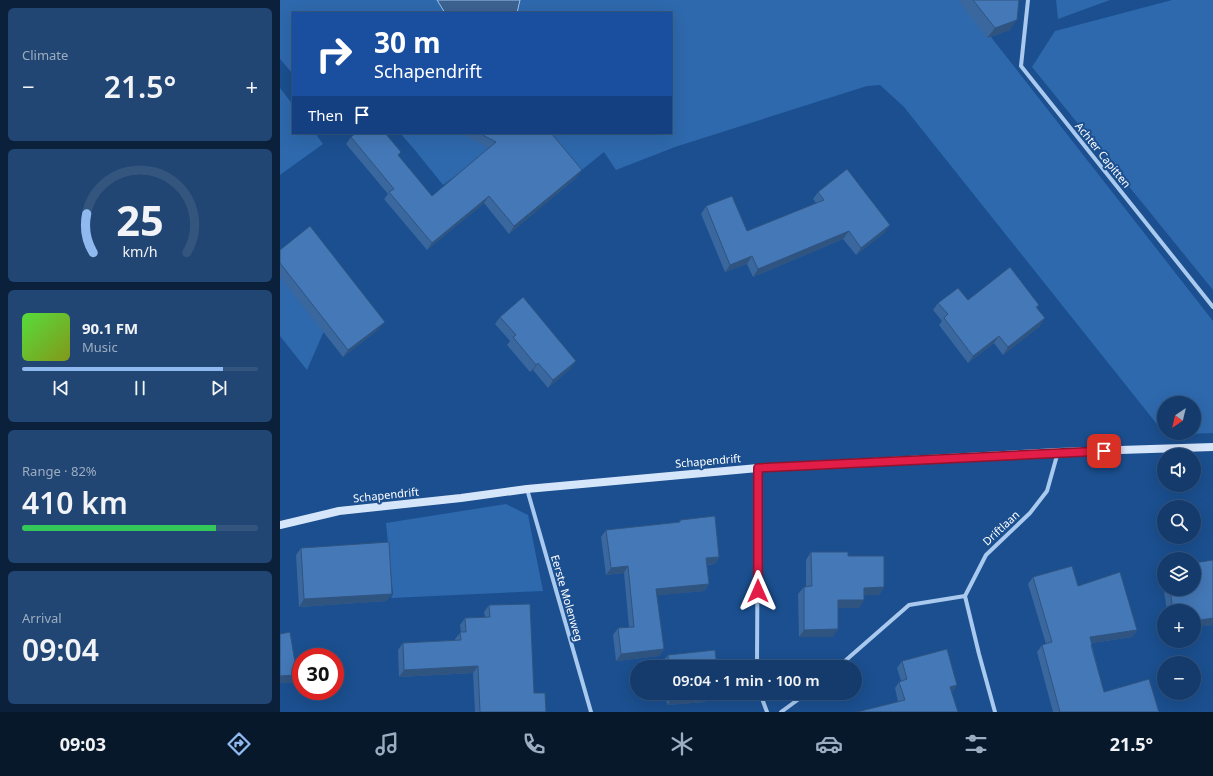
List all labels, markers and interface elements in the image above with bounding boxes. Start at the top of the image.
text: 30 m [374,23,441,61]
icon: right [308,28,360,80]
text: Climate [22,46,68,64]
text: Schapendrift [374,59,482,83]
text: 21.5° [104,66,176,107]
text: − [22,71,35,101]
text: + [245,71,258,101]
icon: arrive [351,104,373,126]
text: Then [308,105,343,125]
street label: Achter Capitten [1072,119,1135,191]
text: 25 [116,192,164,248]
text: km/h [122,242,158,261]
text: 90.1 FM [82,318,138,338]
text: Music [82,338,118,356]
icon: previous [50,377,72,399]
icon: pause [129,377,151,399]
icon: next [208,377,230,399]
north arrow [1157,396,1201,440]
map controls [1157,396,1201,700]
pin [1087,434,1121,468]
icon: arrive [1093,440,1115,462]
button: sound [1157,448,1201,492]
street label: Schapendrift [674,450,741,471]
text: Range · 82% [22,462,97,480]
text: 410 km [22,482,128,523]
street label: Schapendrift [352,484,420,505]
button: search [1157,500,1201,544]
street label: Driftlaan [979,507,1022,549]
button: layers [1157,552,1201,596]
street label: Eerste Molenweg [548,553,587,643]
position arrow [737,570,779,612]
button: + [1157,604,1201,648]
text: Arrival [22,609,62,627]
text: 09:04 [22,629,99,670]
speed limit sign: 30 [292,648,344,700]
button: − [1157,656,1201,700]
text: 09:04 · 1 min · 100 m [672,670,820,690]
icon: directions [225,730,253,758]
icon: music [373,730,401,758]
icon: phone [520,730,548,758]
icon: climate [668,730,696,758]
icon: car [815,730,843,758]
icon: filters [962,730,990,758]
text: 09:03 [60,732,106,756]
text: 21.5° [1110,732,1153,756]

